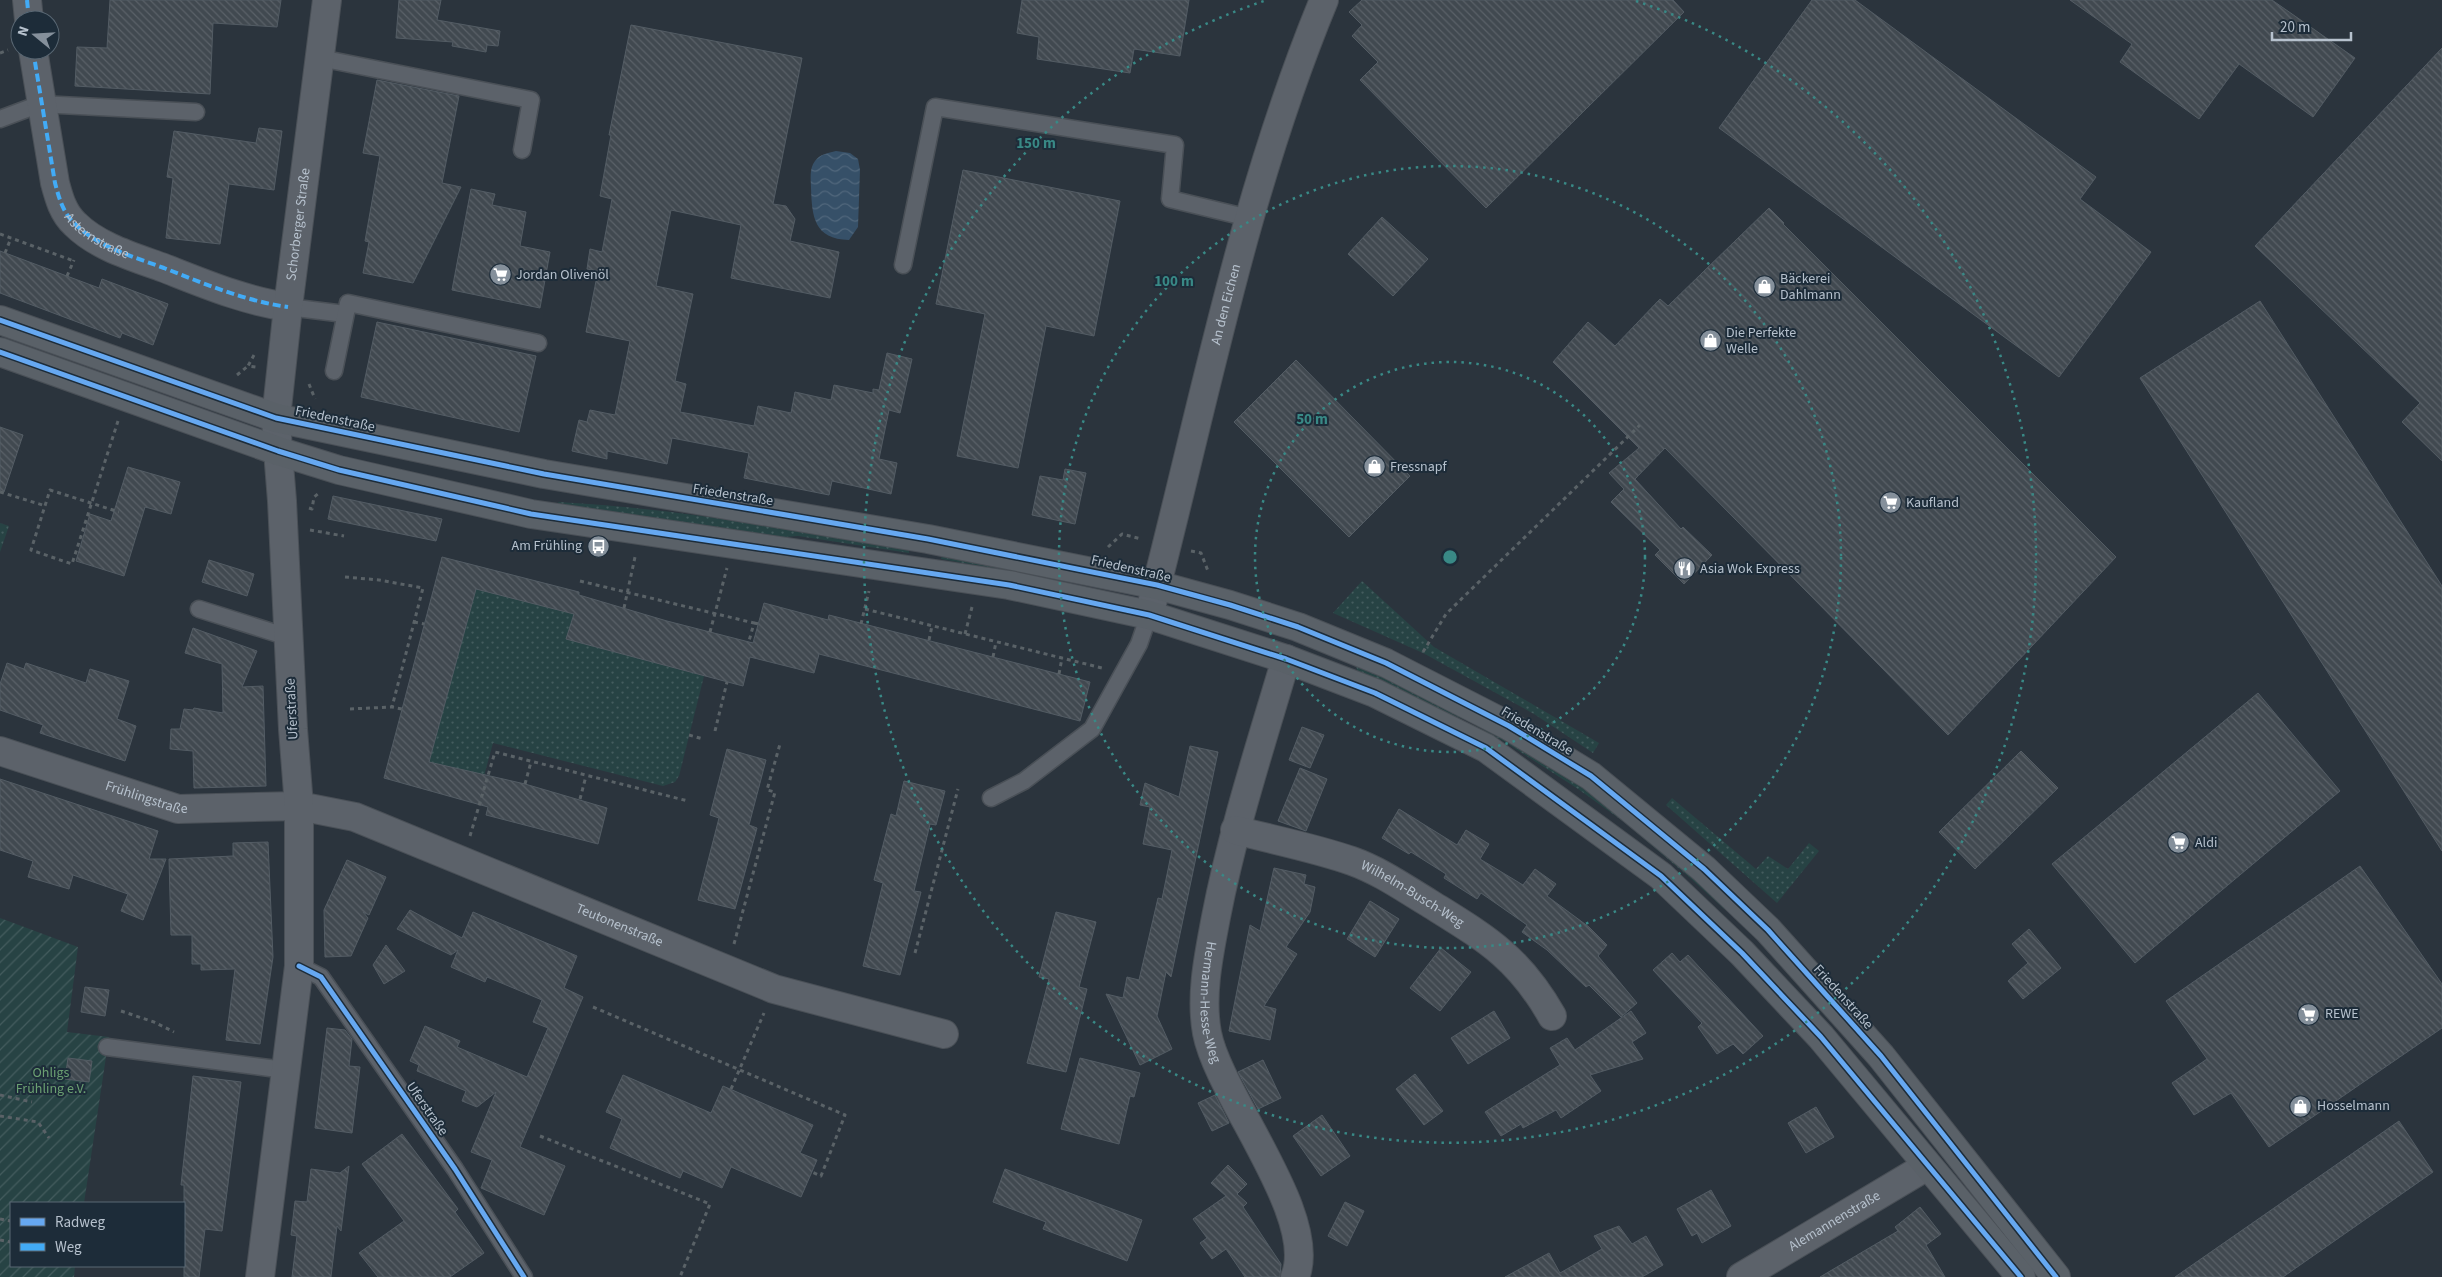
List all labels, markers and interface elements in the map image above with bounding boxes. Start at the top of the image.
north arrow [10,10,60,60]
scale bar [2272,10,2351,42]
text: 20 m [2280,17,2310,38]
text: N [13,24,35,39]
text: 150 m [1016,133,1056,154]
street label: Schorberger Straße [281,167,316,282]
street label: Asternstraße [59,209,132,264]
street label: An den Eichen [1206,262,1246,347]
supermarket icon: Jordan Olivenöl [488,263,512,287]
place label: Jordan Olivenöl [516,265,609,285]
place label: Bäckerei Dahlmann [1780,269,1841,305]
text: 100 m [1154,271,1194,292]
shop icon: Bäckerei Dahlmann [1752,275,1776,299]
place label: Die Perfekte Welle [1726,323,1796,359]
shop icon: Die Perfekte Welle [1698,329,1722,353]
street label: Friedenstraße [293,401,377,437]
text: 50 m [1296,409,1328,430]
shop icon: Fressnapf [1362,455,1386,479]
place label: Fressnapf [1390,457,1447,477]
street label: Friedenstraße [691,479,775,511]
supermarket icon: Kaufland [1878,491,1902,515]
place label: Kaufland [1906,493,1959,513]
bus stop icon: Am Frühling [586,534,610,558]
place label: Am Frühling [512,536,582,556]
centre of rings [1441,548,1459,566]
street label: Friedenstraße [1089,550,1173,588]
restaurant icon: Asia Wok Express [1672,557,1696,581]
place label: Asia Wok Express [1700,559,1800,579]
street label: Uferstraße [280,678,304,740]
street label: Friedenstraße [1497,702,1577,760]
street label: Frühlingstraße [103,776,188,819]
supermarket icon: Aldi [2167,831,2191,855]
place label: Aldi [2195,833,2217,853]
street label: Wilhelm-Busch-Weg [1358,856,1468,933]
street label: Teutonenstraße [573,899,666,952]
street label: Hermann-Hesse-Weg [1194,940,1226,1066]
street label: Friedenstraße [1808,960,1878,1034]
supermarket icon: REWE [2297,1002,2321,1026]
place label: REWE [2325,1004,2359,1024]
park label: Ohligs Frühling e.V. [16,1063,86,1099]
street label: Uferstraße [401,1078,453,1140]
shop icon: Hosselmann [2289,1094,2313,1118]
place label: Hosselmann [2317,1096,2390,1116]
street label: Alemannenstraße [1785,1186,1884,1256]
legend [10,1202,185,1267]
text: Radweg [55,1212,105,1233]
text: Weg [55,1237,82,1258]

